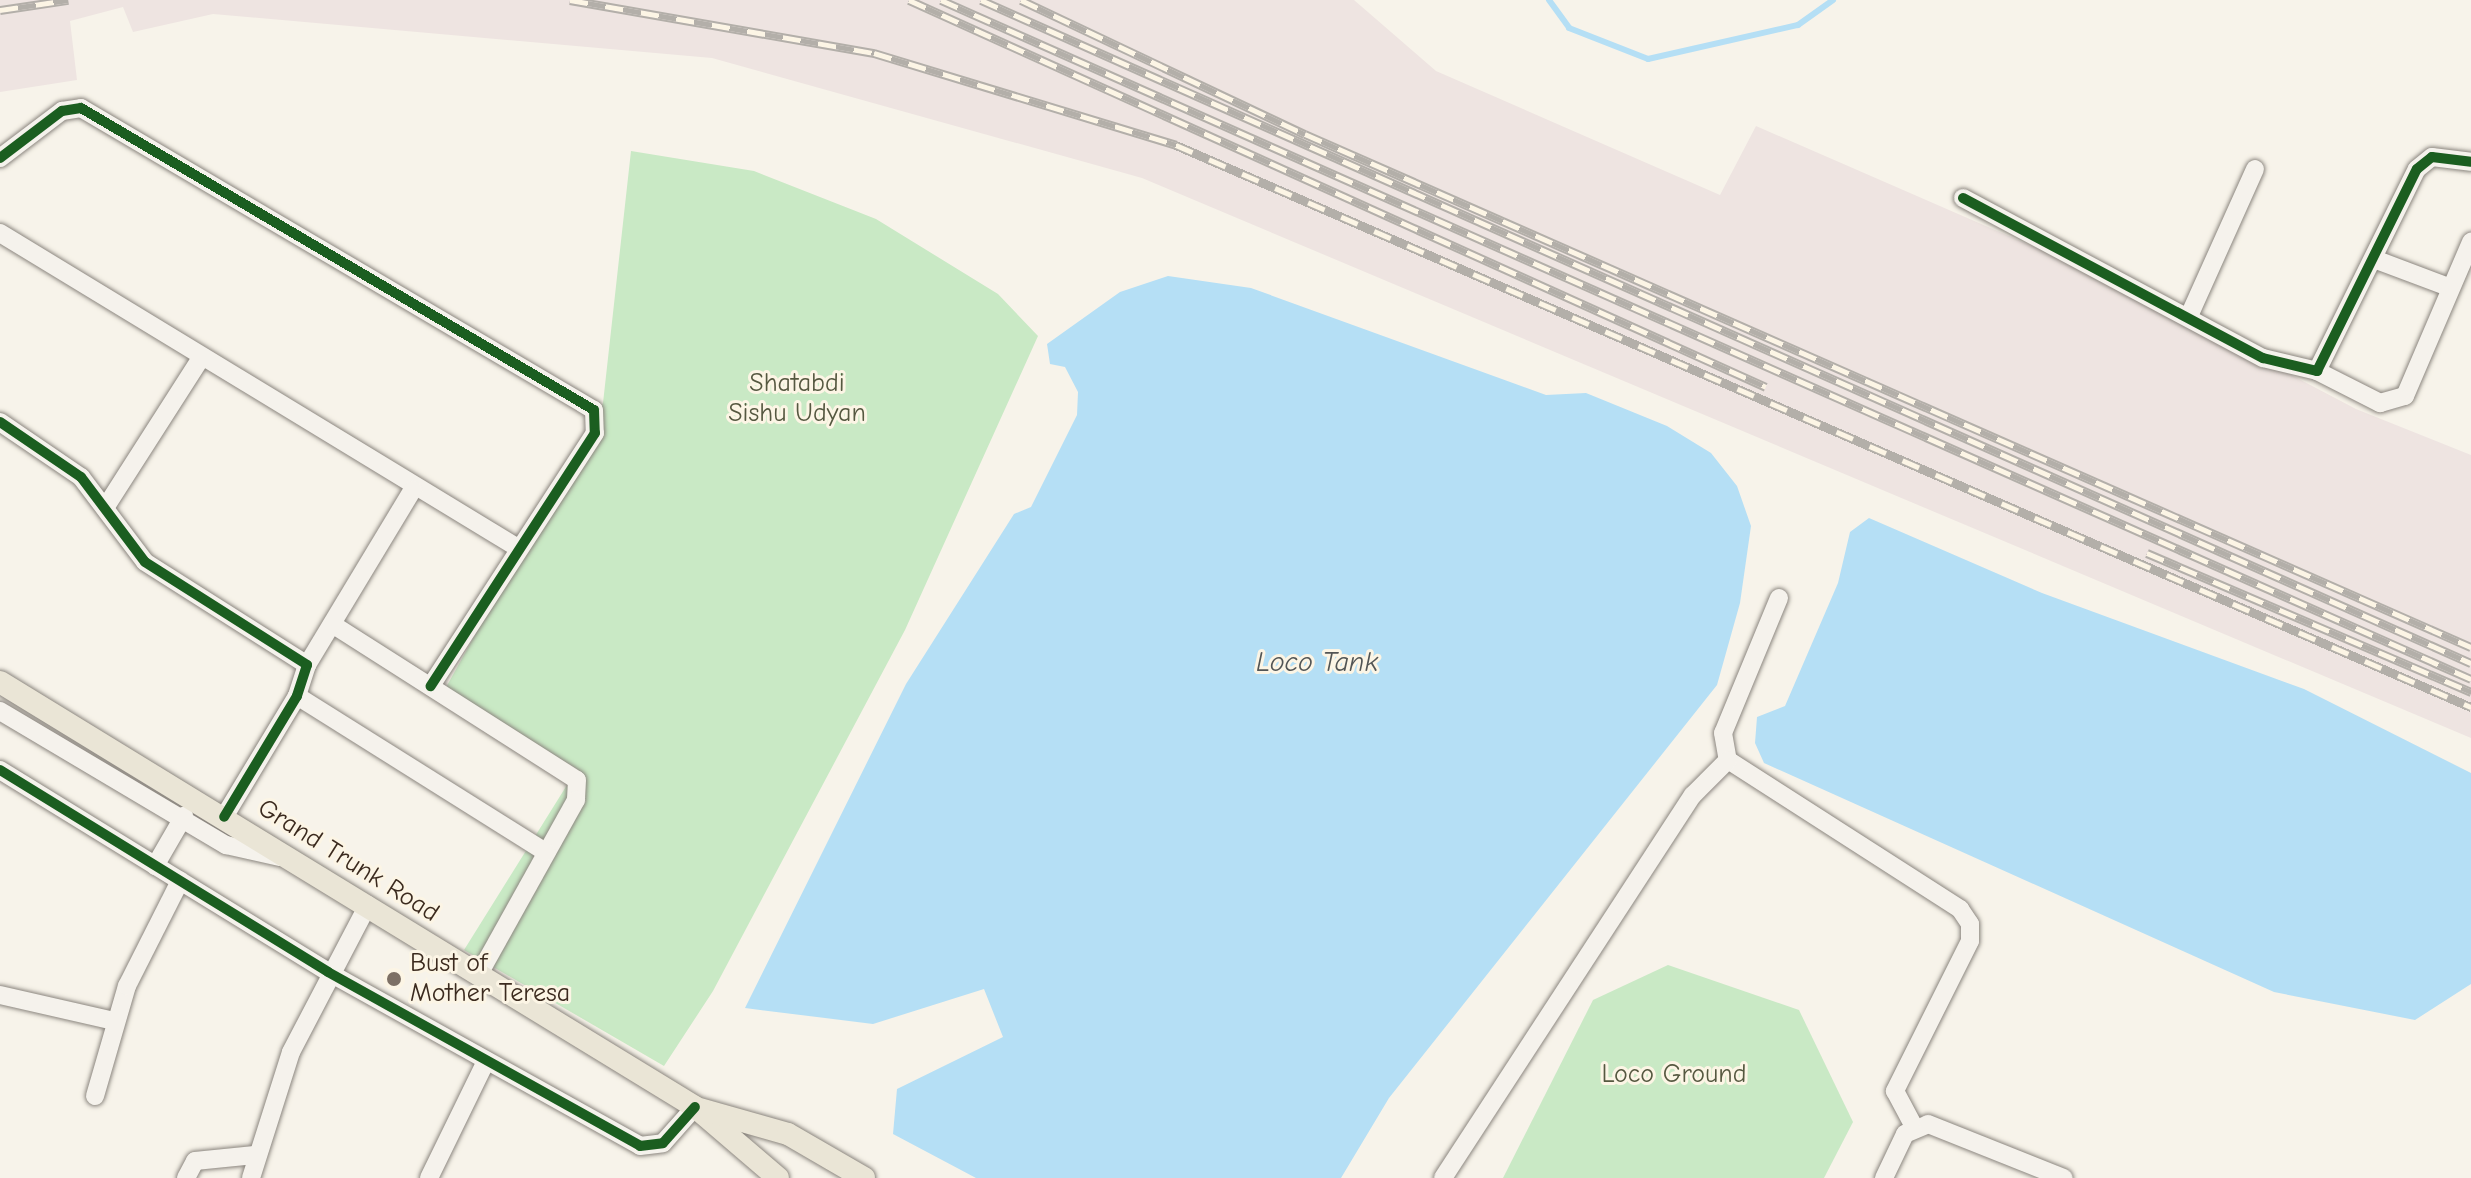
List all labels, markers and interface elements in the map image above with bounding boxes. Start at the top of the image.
park label: Shatabdi Sishu Udyan [728,368,866,430]
water label: Loco Tank [1256,645,1378,679]
street label: Grand Trunk Road [252,793,444,929]
place label: Bust of Mother Teresa [410,948,570,1010]
marker: Bust of Mother Teresa [385,970,403,988]
park label: Loco Ground [1602,1059,1746,1091]

